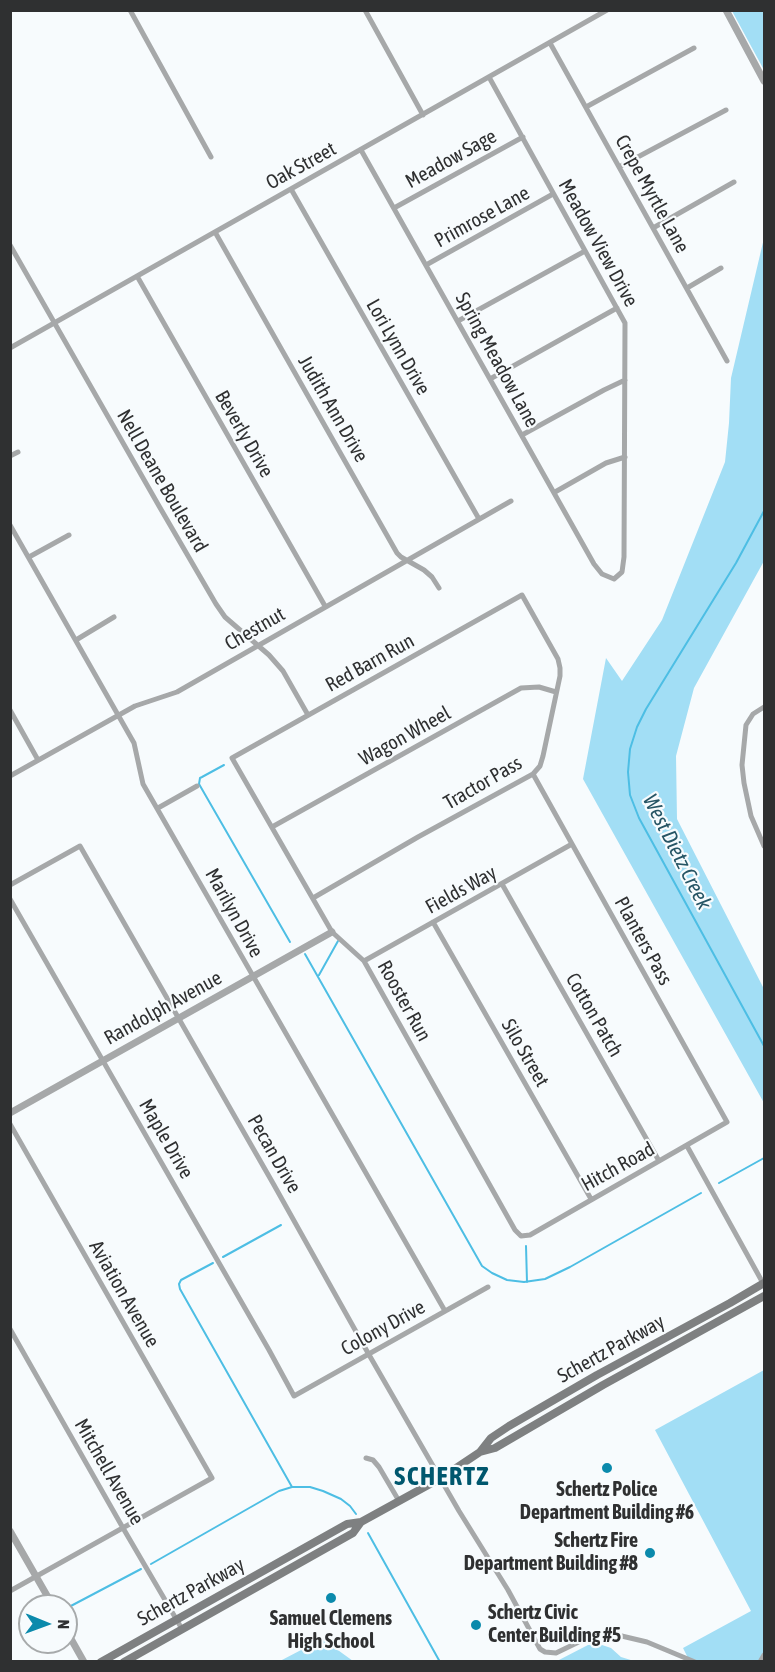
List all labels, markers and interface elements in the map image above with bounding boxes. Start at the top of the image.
street label: Meadow Sage [401,124,501,194]
street label: Crepe Myrtle Lane [610,131,694,257]
street label: Oak Street [262,137,340,195]
street label: Meadow View Drive [553,175,643,311]
street label: Primrose Lane [430,181,534,253]
street label: Spring Meadow Lane [450,288,544,432]
street label: Lori Lynn Drive [361,295,435,399]
street label: Judith Ann Drive [293,351,373,467]
street label: Beverly Drive [210,386,278,482]
street label: Nell Deane Boulevard [111,405,213,557]
street label: Chestnut [221,602,289,656]
street label: Red Barn Run [321,629,419,697]
street label: Wagon Wheel [355,701,455,771]
street label: Tractor Pass [440,751,526,815]
water label: West Dietz Creek [637,790,717,914]
street label: Fields Way [421,861,501,919]
street label: Marilyn Drive [200,864,268,962]
street label: Planters Pass [609,893,677,989]
street label: Rooster Run [372,956,436,1046]
street label: Randolph Avenue [100,966,226,1050]
street label: Cotton Patch [560,969,628,1061]
street label: Silo Street [496,1015,554,1091]
street label: Maple Drive [134,1095,198,1183]
street label: Pecan Drive [242,1111,306,1197]
street label: Hitch Road [577,1137,659,1197]
street label: Aviation Avenue [84,1236,164,1352]
street label: Colony Drive [337,1295,429,1361]
street label: Schertz Parkway [553,1310,669,1388]
street label: Mitchell Avenue [69,1415,149,1529]
district label: SCHERTZ [394,1461,490,1493]
marker: Schertz Police Department Building #6 [600,1461,614,1475]
place label: Schertz Police Department Building #6 [520,1478,694,1525]
place label: Schertz Fire Department Building #8 [464,1529,638,1576]
marker: Schertz Fire Department Building #8 [643,1546,657,1560]
street label: Schertz Parkway [133,1553,249,1631]
marker: Samuel Clemens High School [324,1591,338,1605]
north arrow [18,1594,78,1654]
place label: Schertz Civic Center Building #5 [488,1601,621,1648]
place label: Samuel Clemens High School [270,1607,392,1654]
marker: Schertz Civic Center Building #5 [469,1618,483,1632]
text: N [55,1619,73,1629]

